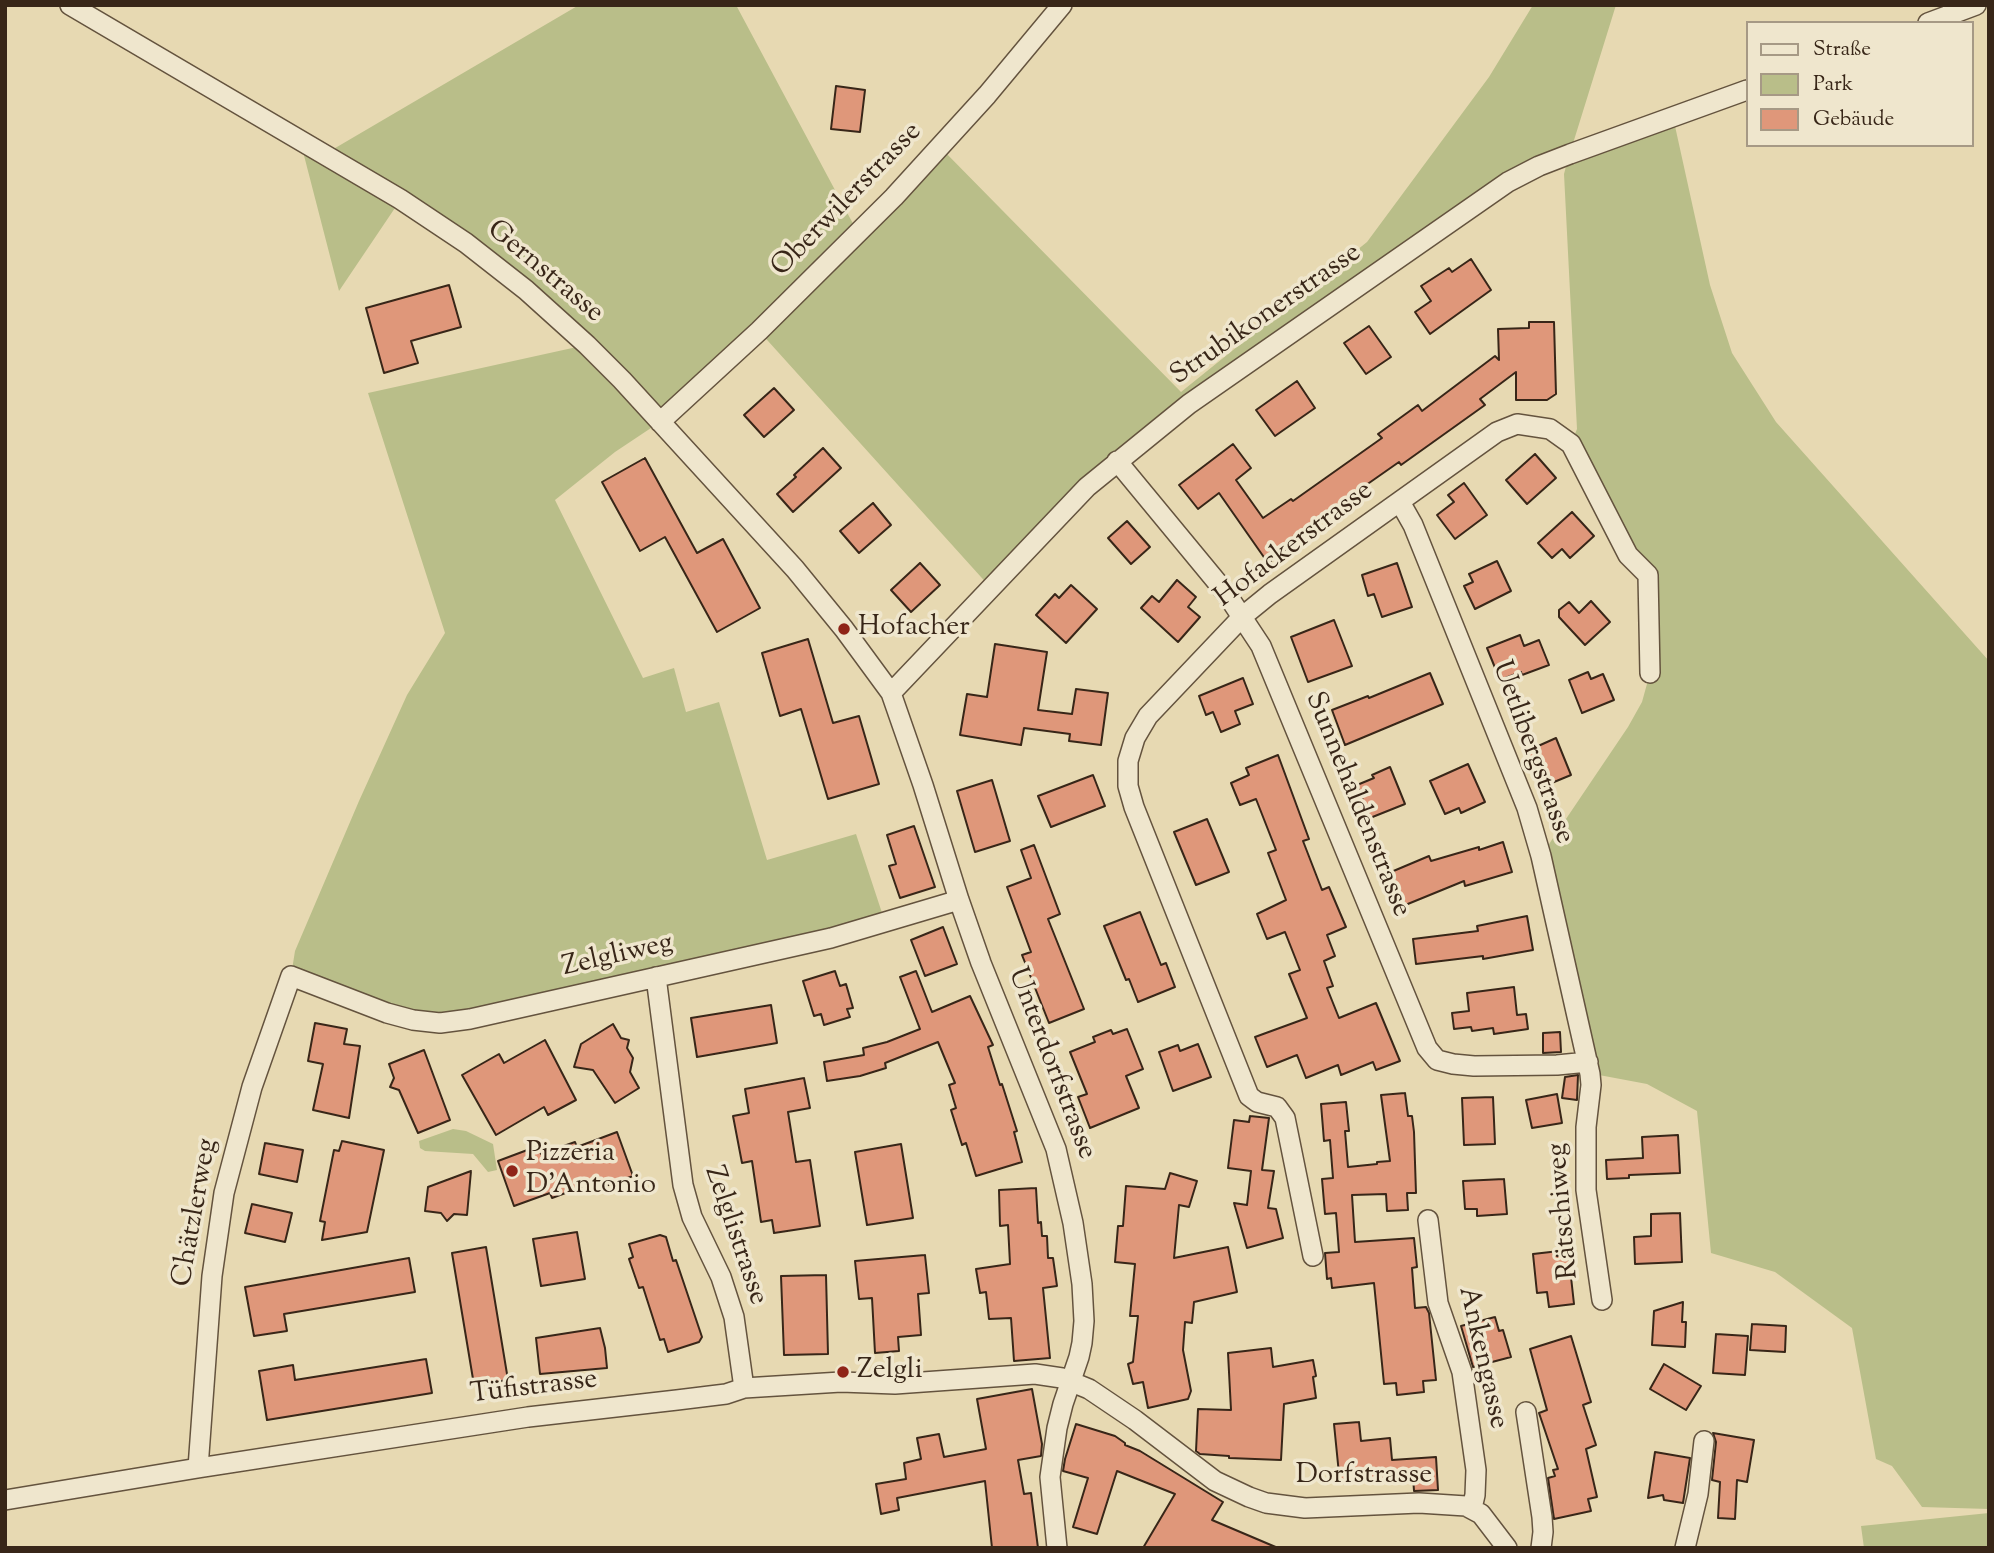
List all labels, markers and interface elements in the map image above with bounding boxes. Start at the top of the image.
legend [1745,21,1973,147]
text: Straße [1813,35,1871,65]
text: Park [1813,70,1853,100]
text: Gebäude [1813,105,1894,135]
street label: Oberwilerstrasse [766,117,930,285]
street label: Gernstrasse [479,214,609,332]
street label: Strubikonerstrasse [1165,238,1369,394]
street label: Hofackerstrasse [1209,476,1381,616]
place label: Hofacher [858,612,970,646]
marker: Hofacher [836,621,852,637]
street label: Uetlibergstrasse [1482,657,1580,849]
street label: Sunnehaldenstrasse [1296,688,1416,922]
street label: Zelgliweg [559,928,677,986]
street label: Unterdorfstrasse [998,964,1102,1164]
street label: Chätzlerweg [167,1136,227,1290]
place label: Pizzeria D'Antonio [526,1138,656,1204]
street label: Rätschiweg [1542,1141,1588,1281]
street label: Zelglistrasse [695,1162,773,1310]
marker: Pizzeria D'Antonio [504,1163,520,1179]
street label: Ankengasse [1448,1284,1514,1432]
place label: Zelgli [857,1355,923,1389]
marker: Zelgli [835,1364,851,1380]
street label: Tüfistrasse [469,1365,599,1413]
street label: Dorfstrasse [1296,1460,1432,1494]

